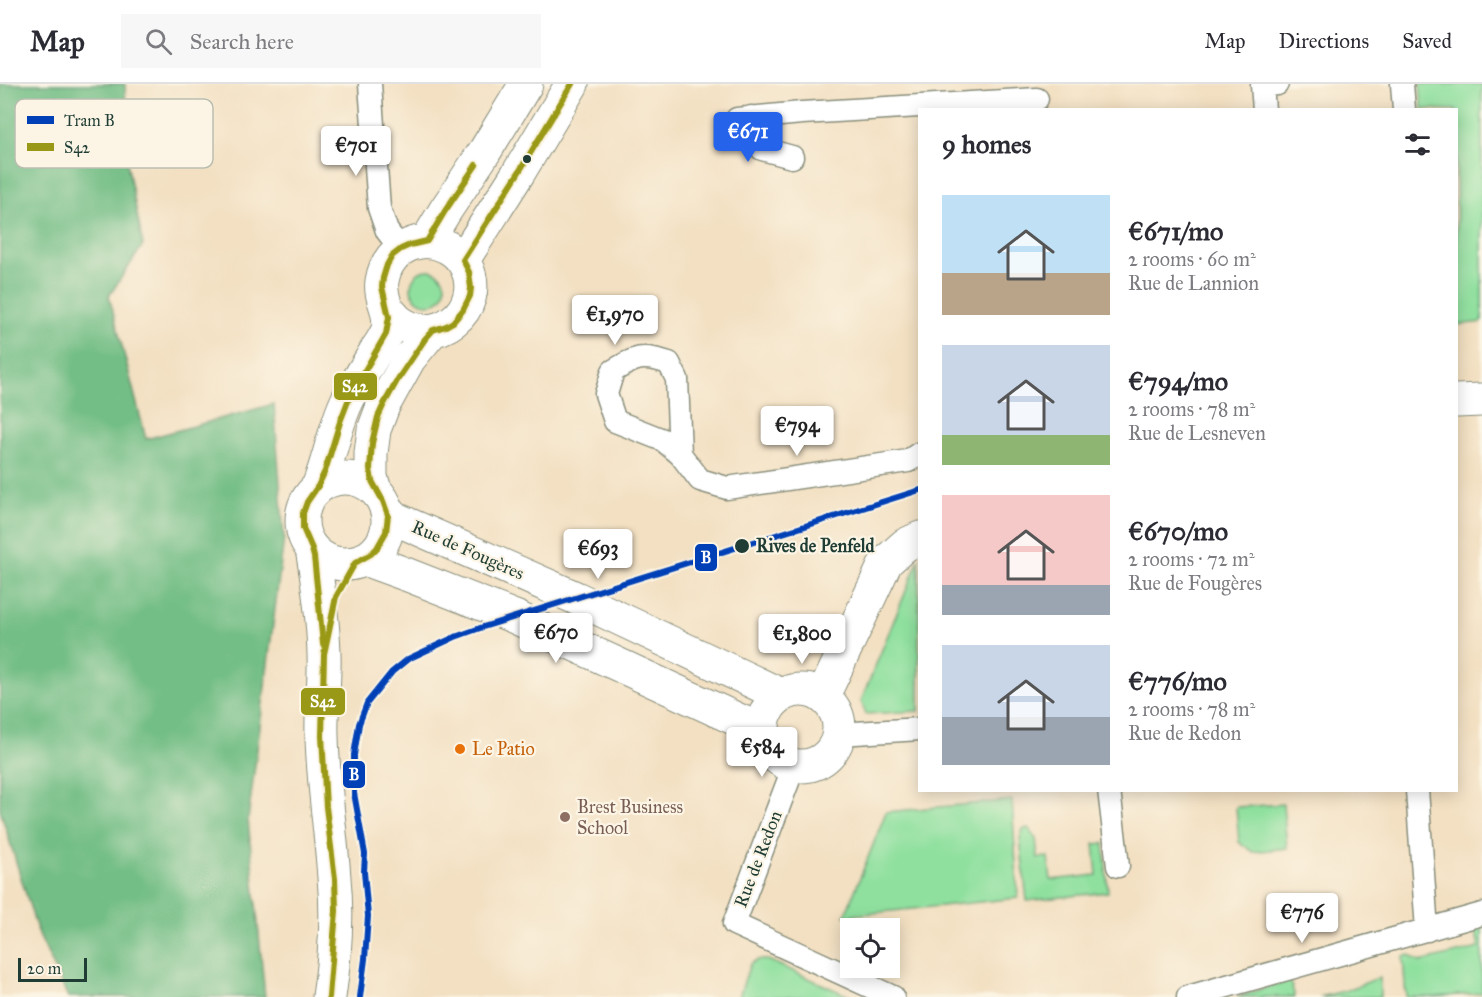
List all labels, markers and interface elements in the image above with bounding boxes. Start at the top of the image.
search box [121,14,541,68]
text: Map [30,24,85,59]
icon: search [142,25,175,58]
text: Search here [190,28,294,55]
text: Map [1205,28,1246,54]
text: Directions [1279,28,1369,54]
text: Saved [1402,28,1452,54]
legend [15,99,213,168]
text: Tram B [64,111,115,130]
pin: €671 [712,112,784,163]
text: €671 [728,119,768,143]
pin: €701 [320,126,392,177]
text: 9 homes [942,128,1031,160]
icon: filters [1401,128,1434,161]
text: €701 [335,133,377,157]
text: S42 [64,138,90,157]
unlabelled marker [521,153,533,165]
text: €671/mo [1128,215,1223,247]
icon: home [990,219,1062,291]
text: 2 rooms · 60 m² [1128,247,1256,271]
text: Rue de Lannion [1128,271,1259,295]
pin: €1,970 [566,295,664,346]
text: €1,970 [586,302,644,326]
text: €794/mo [1128,365,1228,397]
icon: home [990,369,1062,441]
line badge: S42 [333,372,378,401]
text: S42 [342,377,369,397]
text: 2 rooms · 78 m² [1128,397,1255,421]
pin: €794 [761,406,833,457]
text: €794 [775,413,819,437]
text: Rue de Lesneven [1128,421,1266,445]
street label: Rue de Fougères [408,515,528,585]
text: €670/mo [1128,515,1228,547]
icon: home [990,519,1062,591]
pin: €693 [562,529,634,580]
place label: Rives de Penfeld [756,535,875,557]
text: €693 [577,536,619,560]
marker: Rives de Penfeld [733,537,751,555]
line badge: B [694,543,718,572]
text: 2 rooms · 72 m² [1128,547,1255,571]
text: B [701,548,711,567]
text: Rue de Fougères [1128,571,1262,595]
pin: €670 [520,613,592,664]
pin: €1,800 [753,614,851,665]
text: €670 [534,620,578,644]
text: €1,800 [772,621,832,645]
text: €776/mo [1128,665,1227,697]
icon: home [990,669,1062,741]
line badge: S42 [300,687,346,716]
text: S42 [310,692,337,712]
text: 2 rooms · 78 m² [1128,697,1255,721]
text: Rue de Redon [1128,721,1241,745]
pin: €584 [726,727,798,778]
text: €584 [740,734,784,758]
place label: Le Patio [472,738,535,760]
marker: Le Patio [453,742,467,756]
line badge: B [342,760,366,789]
text: B [349,765,359,784]
place label: Brest Business School [577,796,683,839]
street label: Rue de Redon [729,807,787,911]
marker: Brest Business School [558,810,572,824]
pin: €776 [1266,893,1338,944]
text: €776 [1280,900,1324,924]
map controls [840,918,900,978]
button: locate [840,918,900,978]
scale bar [18,955,87,982]
text: 20 m [27,959,61,978]

